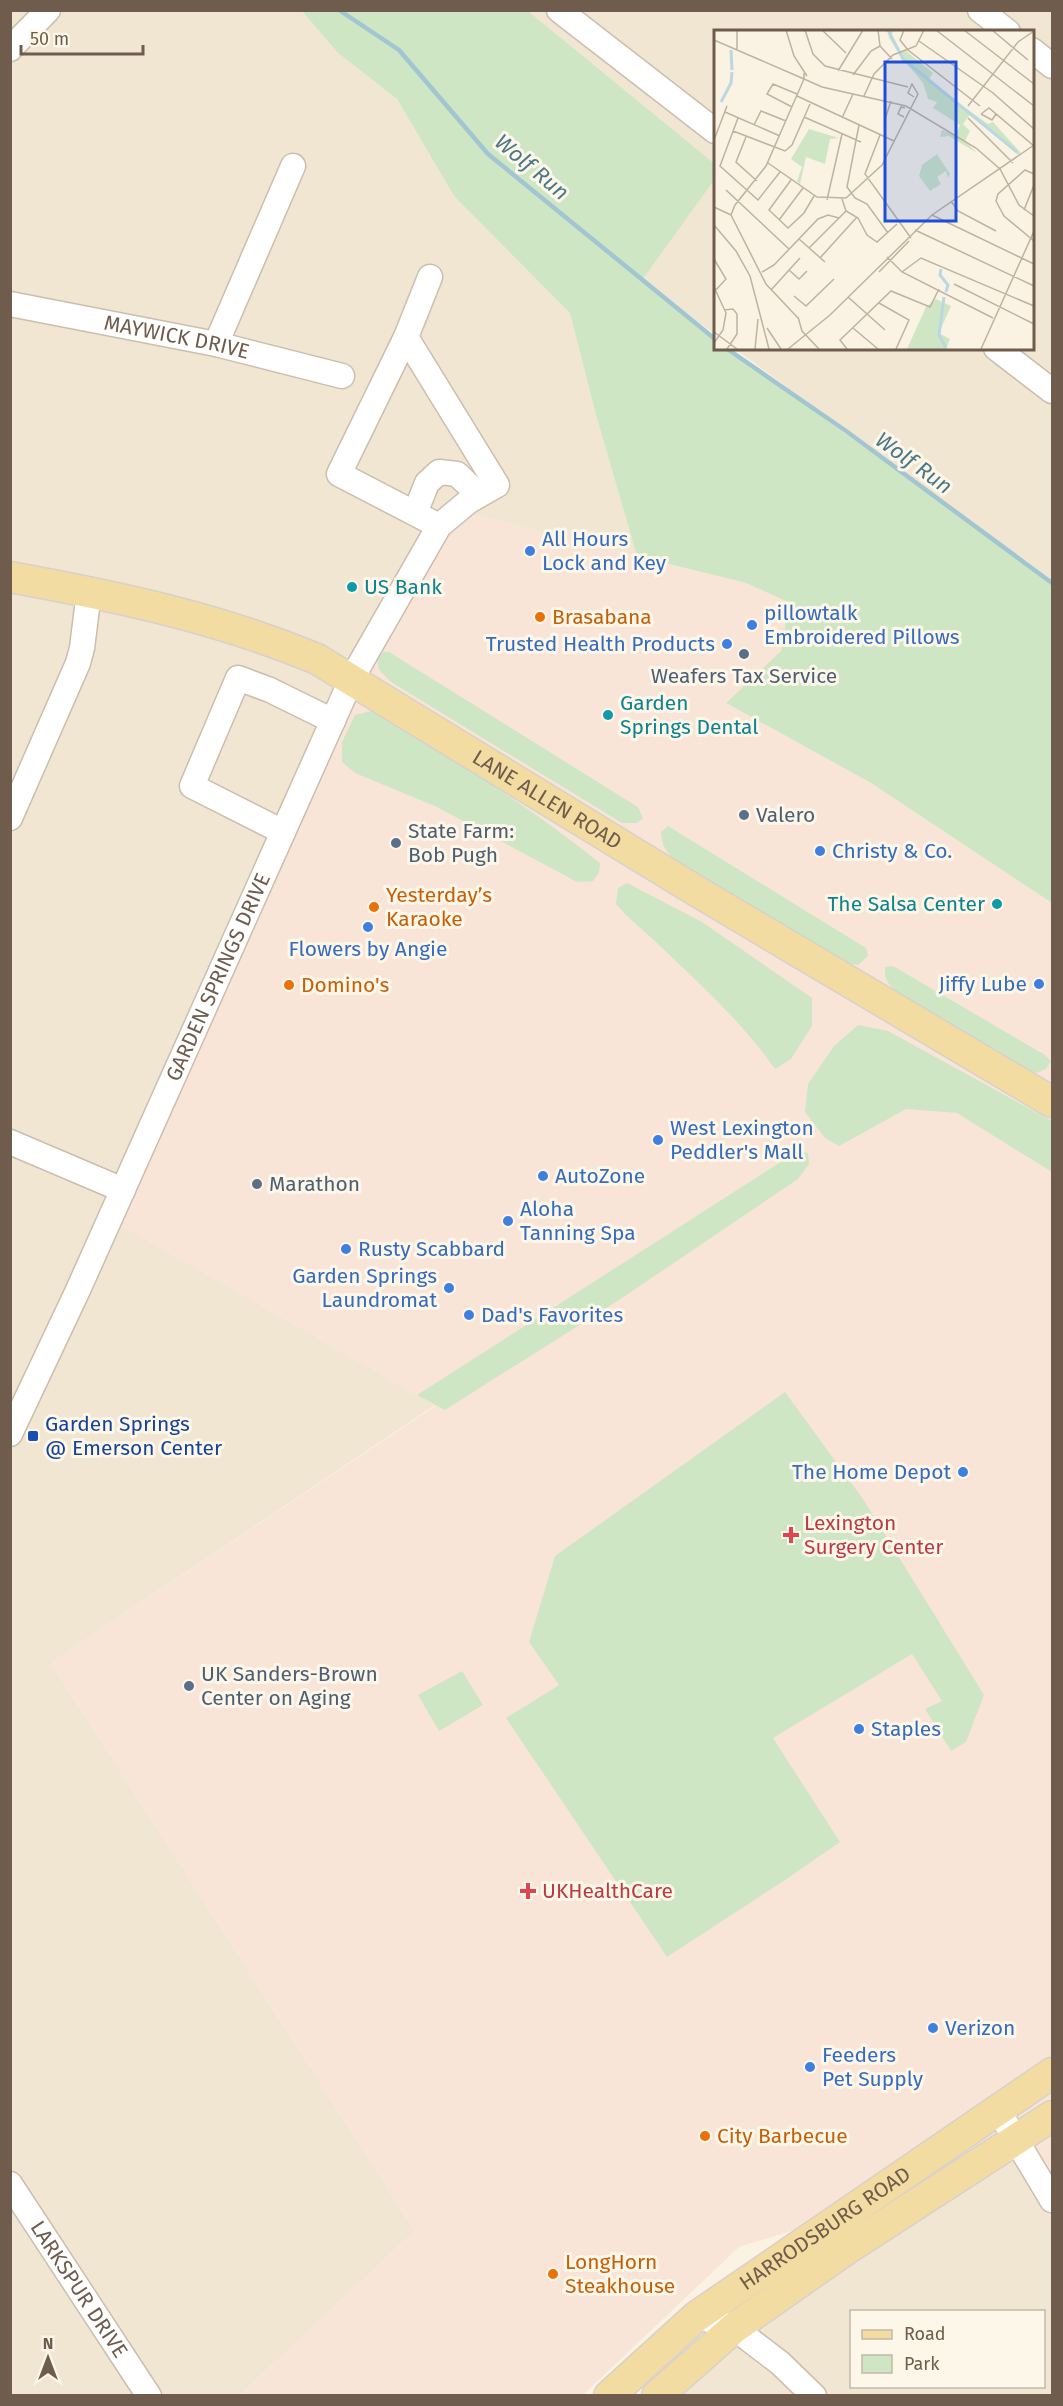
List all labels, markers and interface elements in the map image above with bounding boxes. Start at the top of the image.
scale bar [21,18,142,56]
text: 50 m [30,28,69,50]
inset map [714,30,1033,350]
water label: Wolf Run [489,128,575,206]
street label: MAYWICK DRIVE [102,310,252,365]
water label: Wolf Run [870,426,958,500]
place label: All Hours Lock and Key [542,526,667,576]
marker: All Hours Lock and Key [523,544,537,558]
place label: US Bank [364,574,442,600]
marker: US Bank [345,580,359,594]
place label: pillowtalk Embroidered Pillows [764,600,960,650]
place label: Brasabana [552,604,652,630]
marker: Brasabana [533,610,547,624]
marker: pillowtalk Embroidered Pillows [745,618,759,632]
place label: Trusted Health Products [486,631,715,657]
marker: Trusted Health Products [720,637,734,651]
marker: Weafers Tax Service [737,647,751,661]
place label: Weafers Tax Service [651,663,837,689]
place label: Garden Springs Dental [620,690,758,740]
marker: Garden Springs Dental [601,708,615,722]
street label: LANE ALLEN ROAD [468,744,626,855]
place label: Valero [756,802,815,828]
marker: Valero [737,808,751,822]
place label: State Farm: Bob Pugh [408,818,514,868]
marker: State Farm: Bob Pugh [389,836,403,850]
place label: Christy & Co. [832,838,952,864]
marker: Christy & Co. [813,844,827,858]
street label: GARDEN SPRINGS DRIVE [160,869,276,1085]
place label: Yesterday’s Karaoke [386,882,492,932]
place label: The Salsa Center [828,891,985,917]
marker: The Salsa Center [990,897,1004,911]
marker: Yesterday’s Karaoke [367,900,381,914]
marker: Flowers by Angie [361,920,375,934]
place label: Flowers by Angie [289,936,448,962]
place label: Jiffy Lube [938,971,1027,997]
place label: Domino's [301,972,389,998]
marker: Jiffy Lube [1032,977,1046,991]
marker: Domino's [282,978,296,992]
place label: West Lexington Peddler's Mall [670,1115,814,1165]
marker: West Lexington Peddler's Mall [651,1133,665,1147]
place label: AutoZone [555,1163,645,1189]
marker: AutoZone [536,1169,550,1183]
place label: Marathon [269,1171,360,1197]
marker: Marathon [250,1177,264,1191]
place label: Aloha Tanning Spa [520,1196,636,1246]
marker: Aloha Tanning Spa [501,1214,515,1228]
place label: Rusty Scabbard [358,1236,505,1262]
marker: Rusty Scabbard [339,1242,353,1256]
place label: Garden Springs Laundromat [292,1263,437,1313]
marker: Garden Springs Laundromat [442,1281,456,1295]
place label: Dad's Favorites [481,1302,623,1328]
marker: Dad's Favorites [462,1308,476,1322]
place label: Garden Springs @ Emerson Center [45,1411,222,1461]
marker: Garden Springs @ Emerson Center [26,1429,40,1443]
place label: The Home Depot [792,1459,951,1485]
marker: The Home Depot [956,1465,970,1479]
place label: Lexington Surgery Center [804,1510,943,1560]
marker: Lexington Surgery Center [782,1526,800,1544]
place label: UK Sanders-Brown Center on Aging [201,1661,378,1711]
marker: UK Sanders-Brown Center on Aging [182,1679,196,1693]
place label: Staples [871,1716,941,1742]
marker: Staples [852,1722,866,1736]
place label: UKHealthCare [542,1878,673,1904]
marker: UKHealthCare [519,1882,537,1900]
place label: Verizon [945,2015,1015,2041]
marker: Verizon [926,2021,940,2035]
place label: Feeders Pet Supply [822,2042,924,2092]
marker: Feeders Pet Supply [803,2060,817,2074]
place label: City Barbecue [717,2123,848,2149]
marker: City Barbecue [698,2129,712,2143]
street label: HARRODSBURG ROAD [734,2161,915,2296]
street label: LARKSPUR DRIVE [25,2216,133,2363]
place label: LongHorn Steakhouse [565,2249,675,2299]
marker: LongHorn Steakhouse [546,2267,560,2281]
legend [850,2310,1045,2388]
text: Road [904,2323,946,2345]
north arrow [18,2328,78,2388]
text: N [43,2334,53,2353]
text: Park [904,2353,940,2375]

